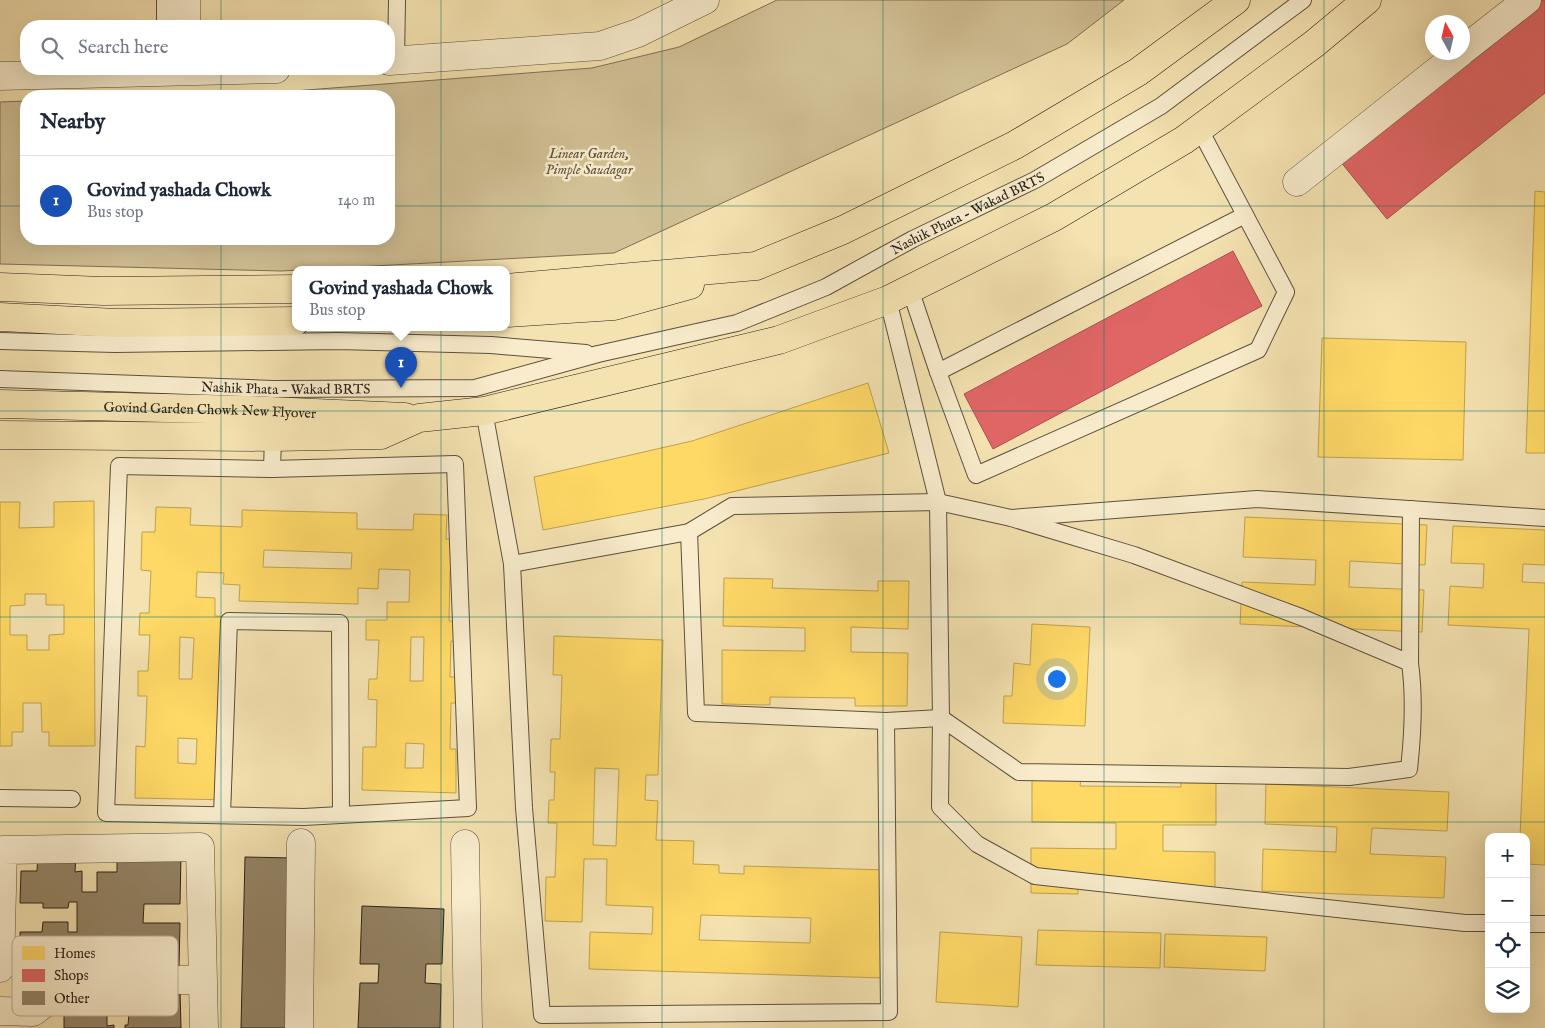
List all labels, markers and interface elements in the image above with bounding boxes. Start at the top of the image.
north arrow [1425,15,1470,60]
search box [20,20,395,75]
icon: search [38,34,66,62]
text: Search here [78,36,169,60]
text: Nearby [40,109,105,136]
park label: Linear Garden, Pimple Saudagar [545,145,634,180]
street label: Nashik Phata - Wakad BRTS [888,168,1048,259]
text: Govind yashada Chowk [87,179,271,203]
text: 1 [53,191,59,211]
text: 140 m [337,191,375,211]
text: Bus stop [87,203,143,223]
popup [292,266,510,331]
text: Govind yashada Chowk [309,277,493,301]
text: Bus stop [309,301,365,321]
pin: 1 [385,347,417,388]
street label: Nashik Phata - Wakad BRTS [201,378,370,399]
street label: Govind Garden Chowk New Flyover [103,399,316,423]
your location [1044,666,1070,692]
map controls [1485,833,1530,1013]
button: + [1485,833,1530,878]
button: − [1485,878,1530,923]
button: locate [1485,923,1530,968]
legend [12,936,178,1016]
text: Homes [54,945,96,963]
text: Shops [54,967,89,985]
button: layers [1485,968,1530,1013]
text: Other [54,990,89,1008]

